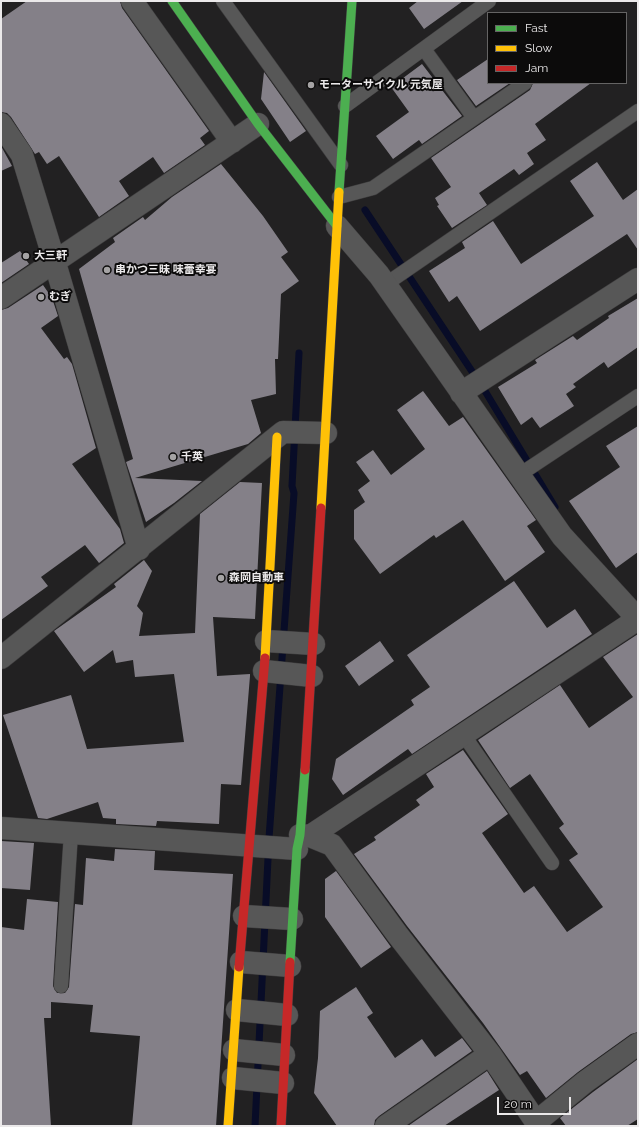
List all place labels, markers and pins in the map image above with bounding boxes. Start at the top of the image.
place label: モーターサイクル 元気屋 [319,78,443,92]
marker: モーターサイクル 元気屋 [306,80,316,90]
place label: 大三軒 [34,249,67,263]
marker: 大三軒 [21,251,31,261]
place label: 串かつ三昧 味蕾幸宴 [115,263,217,277]
marker: 串かつ三昧 味蕾幸宴 [102,265,112,275]
place label: むぎ [49,290,71,304]
marker: むぎ [36,292,46,302]
place label: 千英 [181,450,203,464]
marker: 千英 [168,452,178,462]
place label: 森岡自動車 [229,571,284,585]
marker: 森岡自動車 [216,573,226,583]

